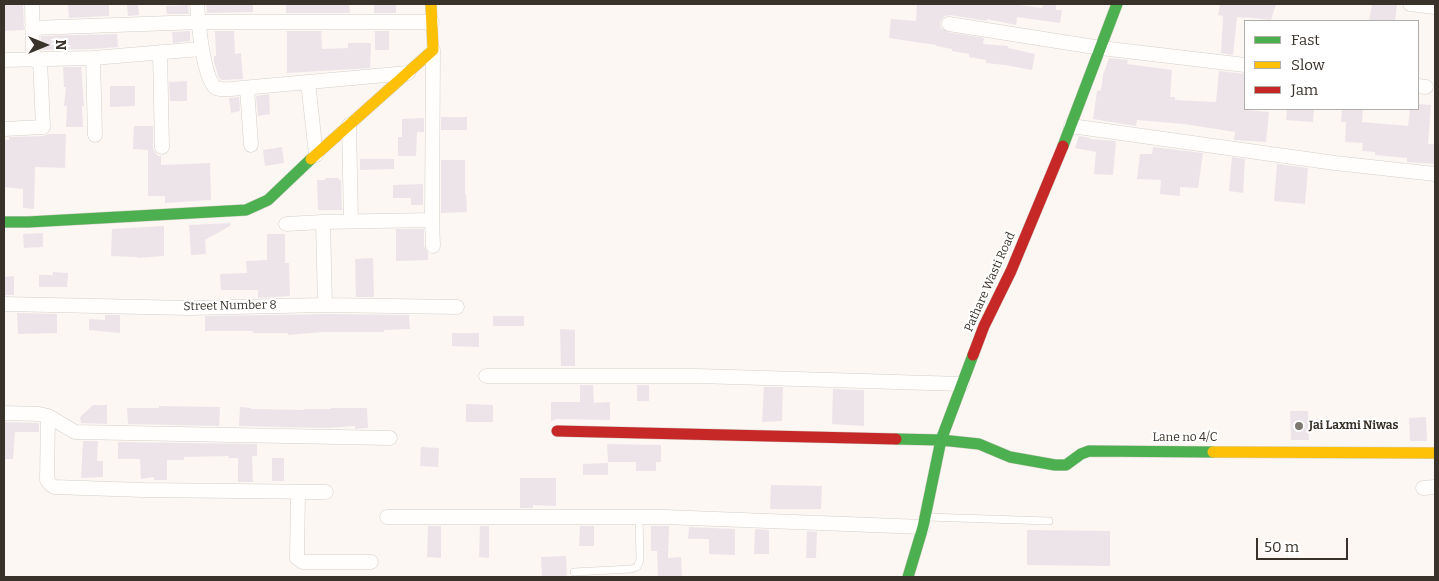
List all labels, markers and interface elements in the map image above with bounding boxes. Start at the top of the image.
north arrow [20,20,70,70]
legend [1244,20,1419,110]
text: Fast [1291,31,1320,49]
text: N [52,40,69,50]
text: Slow [1291,56,1325,74]
text: Jam [1291,81,1318,99]
street label: Pathare Wasti Road [962,230,1018,334]
street label: Street Number 8 [183,298,277,314]
place label: Jai Laxmi Niwas [1309,419,1398,433]
marker: Jai Laxmi Niwas [1293,420,1305,432]
street label: Lane no 4/C [1153,431,1217,445]
scale bar [1259,528,1352,560]
text: 50 m [1264,538,1299,556]

